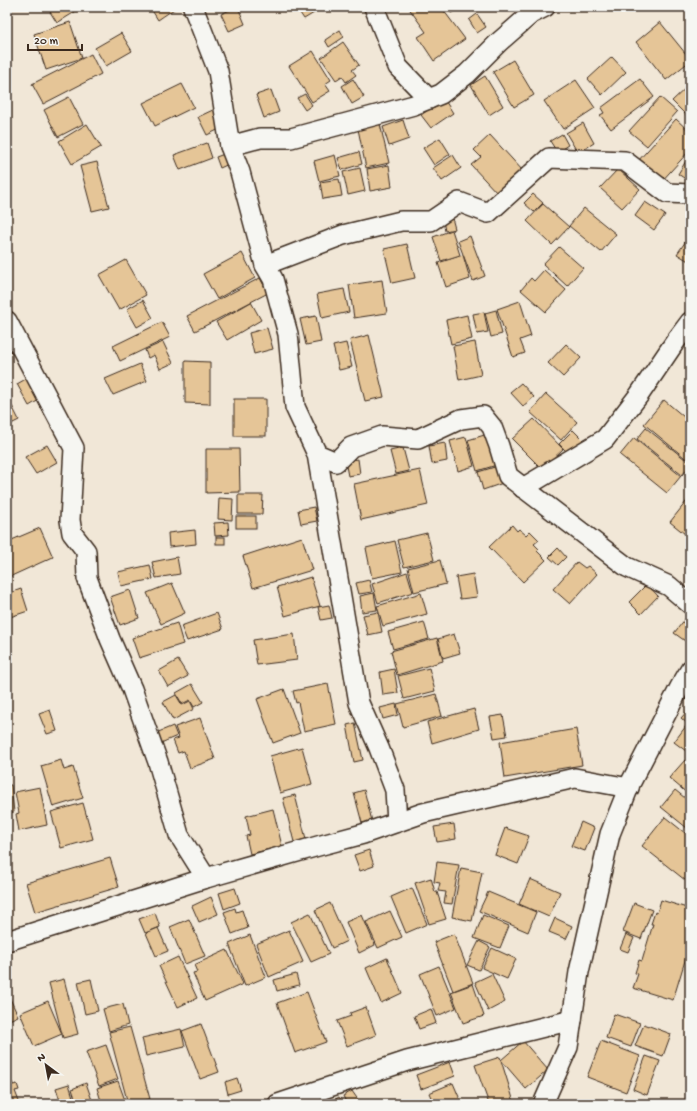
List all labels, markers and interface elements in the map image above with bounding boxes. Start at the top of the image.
scale bar [28,26,82,52]
text: 20 m [34,35,59,49]
north arrow [26,1045,66,1085]
text: N [36,1051,48,1065]

